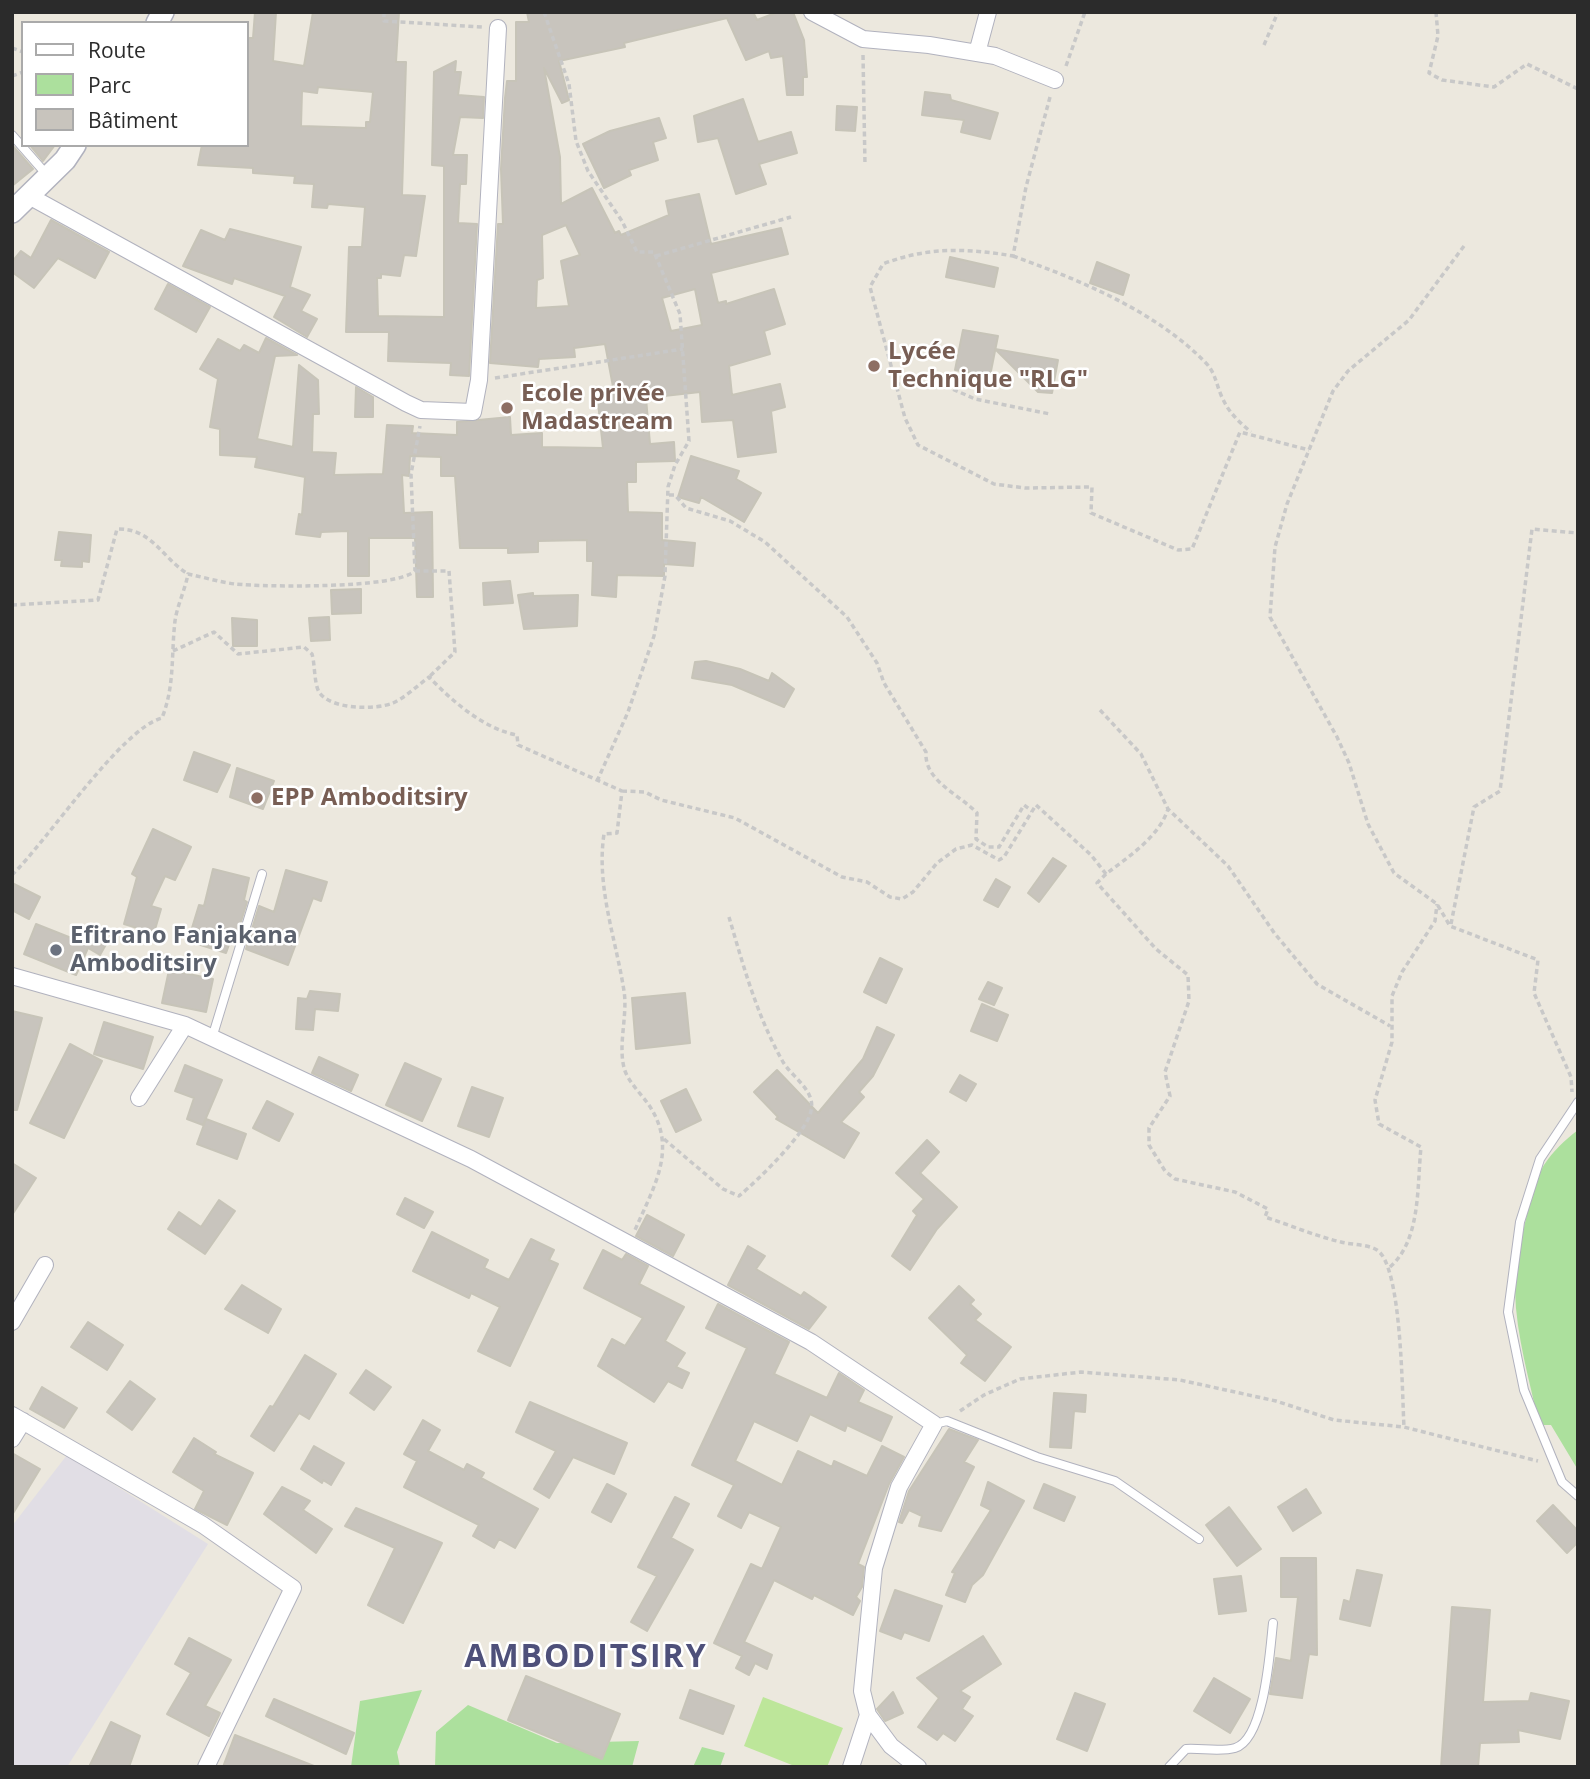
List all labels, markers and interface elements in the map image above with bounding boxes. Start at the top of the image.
legend [21,21,248,147]
text: Route [88,36,146,64]
text: Parc [88,71,131,99]
text: Bâtiment [88,106,178,134]
place label: Lycée Technique "RLG" [888,338,1088,394]
marker: Lycée Technique "RLG" [866,358,882,374]
place label: Ecole privée Madastream [521,380,673,436]
marker: Ecole privée Madastream [499,400,515,416]
place label: EPP Amboditsiry [271,784,468,812]
marker: EPP Amboditsiry [249,790,265,806]
place label: Efitrano Fanjakana Amboditsiry [70,922,298,978]
marker: Efitrano Fanjakana Amboditsiry [48,942,64,958]
district label: AMBODITSIRY [466,1639,706,1677]

